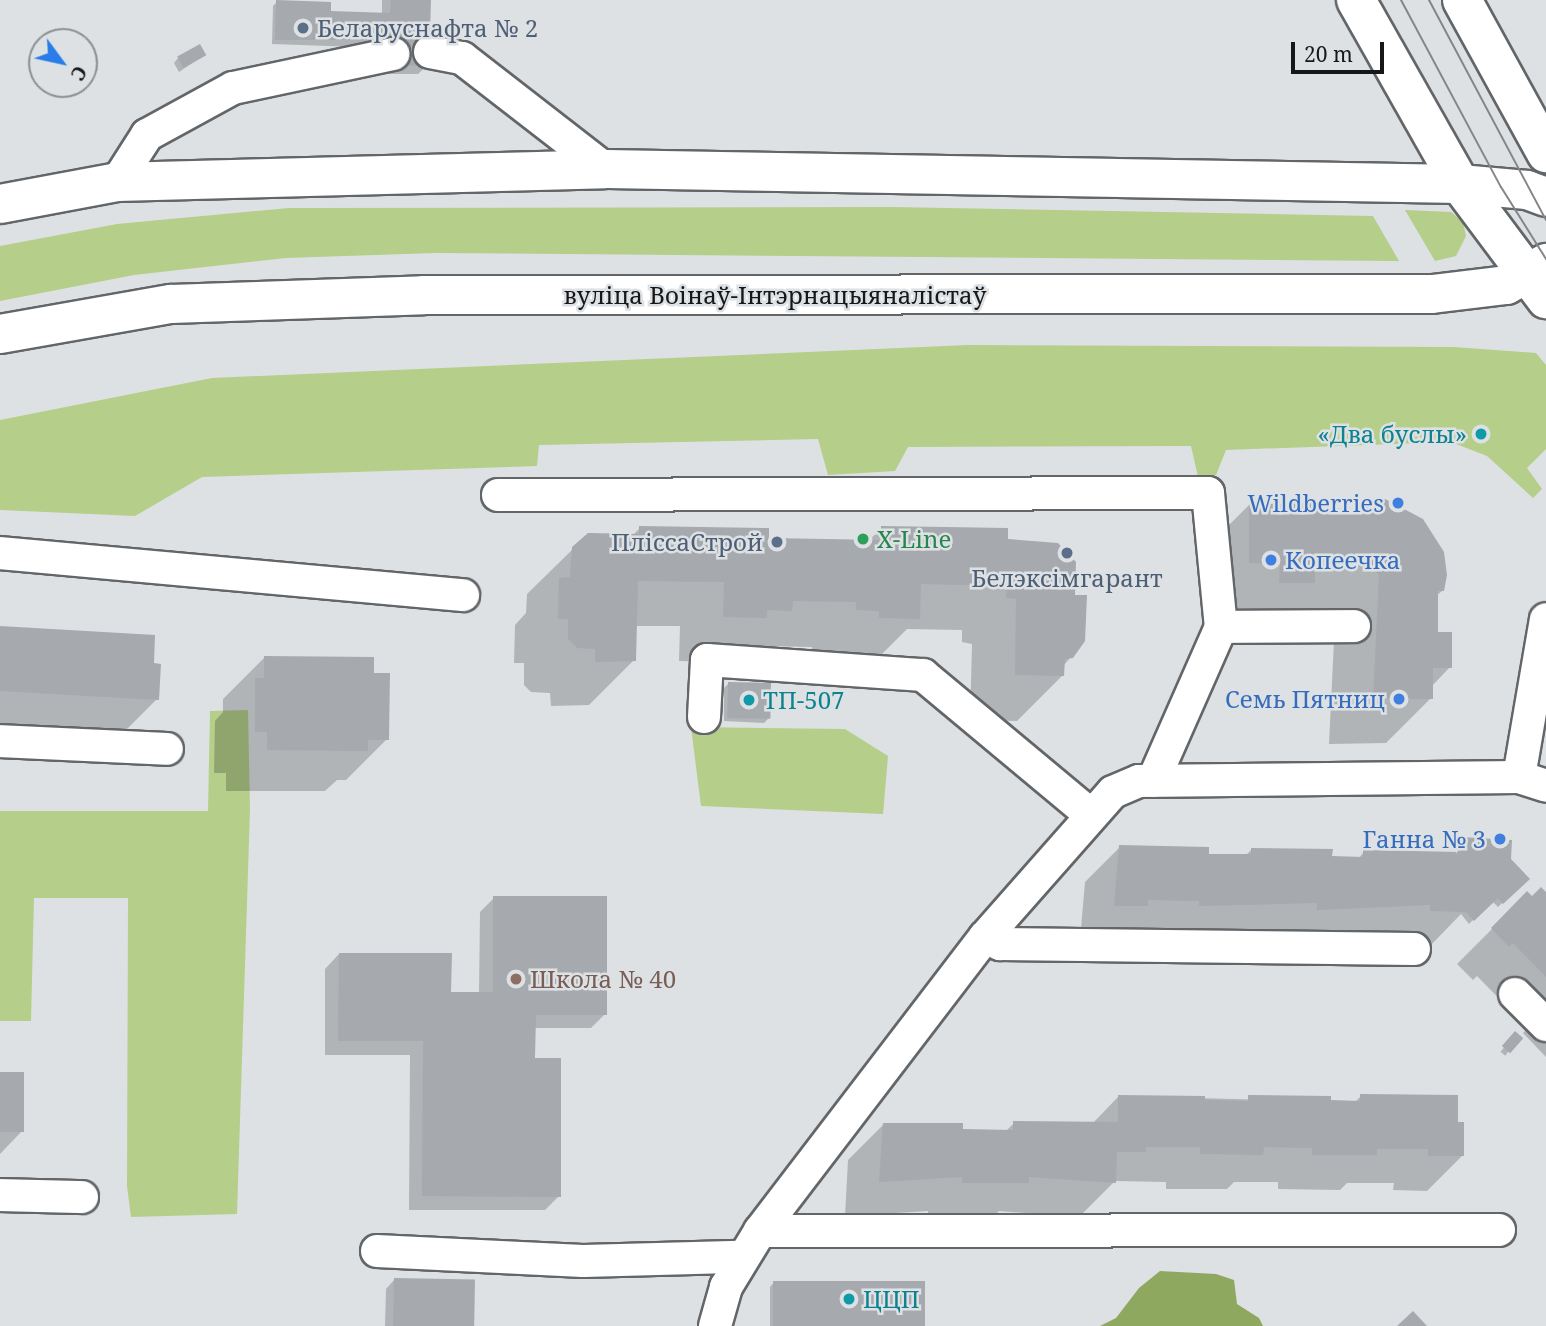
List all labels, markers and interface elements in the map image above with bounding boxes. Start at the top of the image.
place label: Беларуснафта № 2 [317,14,538,42]
marker: Беларуснафта № 2 [295,20,311,36]
north arrow [28,28,98,98]
scale bar [1294,28,1387,72]
text: 20 m [1304,40,1353,68]
text: С [65,61,93,86]
street label: вуліца Воінаў-Інтэрнацыяналістаў [564,281,986,309]
place label: «Два буслы» [1317,420,1467,448]
marker: «Два буслы» [1473,426,1489,442]
place label: Wildberries [1247,489,1384,517]
marker: Wildberries [1390,495,1406,511]
place label: X-Line [877,525,951,553]
place label: ПліссаСтрой [611,528,763,556]
marker: X-Line [855,531,871,547]
marker: ПліссаСтрой [769,534,785,550]
marker: Белэксімгарант [1059,545,1075,561]
place label: Копеечка [1285,546,1400,574]
marker: Копеечка [1263,552,1279,568]
place label: Белэксімгарант [971,564,1163,592]
place label: Семь Пятниц [1225,685,1385,713]
place label: ТП-507 [763,686,845,714]
marker: Семь Пятниц [1391,691,1407,707]
marker: ТП-507 [741,692,757,708]
place label: Ганна № 3 [1362,825,1486,853]
marker: Ганна № 3 [1492,831,1508,847]
place label: Школа № 40 [530,965,676,993]
marker: Школа № 40 [508,971,524,987]
place label: ЦЦП [863,1285,920,1313]
marker: ЦЦП [841,1291,857,1307]

